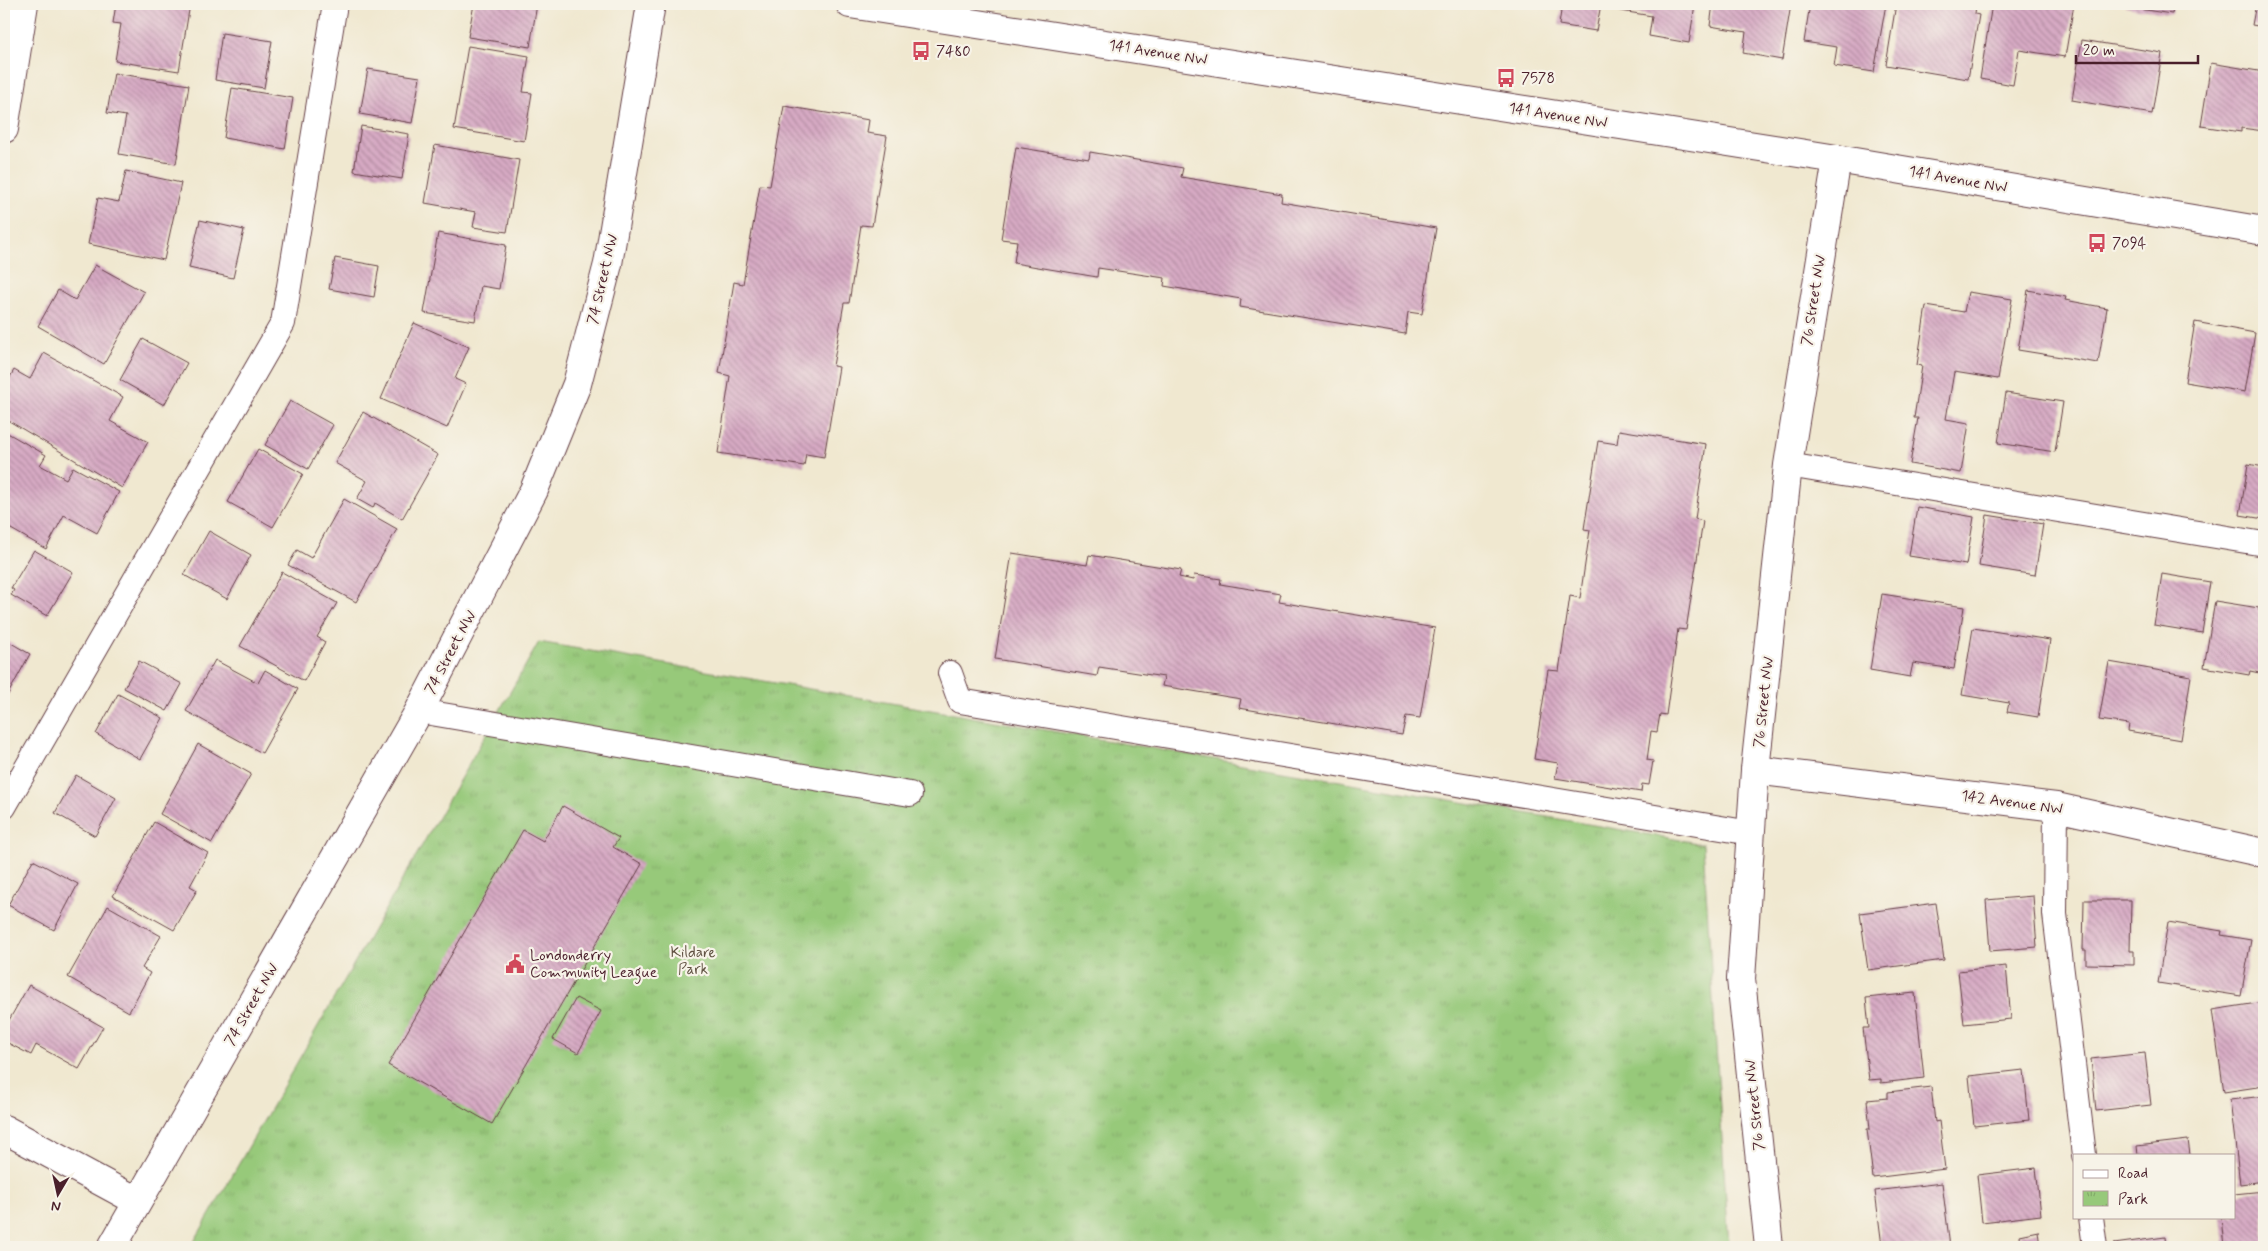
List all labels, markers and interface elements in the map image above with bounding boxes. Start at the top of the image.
scale bar [2076,32,2198,64]
street label: 141 Avenue NW [1107,35,1209,71]
bus stop icon: 7480 [910,40,932,62]
text: 20 m [2083,41,2115,61]
place label: 7480 [936,42,971,62]
bus stop icon: 7578 [1495,67,1517,89]
place label: 7578 [1521,69,1555,89]
street label: 141 Avenue NW [1507,98,1609,134]
street label: 141 Avenue NW [1907,162,2009,199]
street label: 74 Street NW [583,232,623,326]
bus stop icon: 7094 [2086,232,2108,254]
place label: 7094 [2112,234,2147,254]
street label: 76 Street NW [1797,253,1831,347]
street label: 74 Street NW [420,607,482,698]
street label: 76 Street NW [1749,655,1779,749]
street label: 142 Avenue NW [1960,786,2064,820]
park label: Kildare Park [670,943,716,980]
place label: Londonderry Community League [530,946,657,984]
public building icon: Londonderry Community League [504,953,526,975]
street label: 74 Street NW [220,959,284,1049]
street label: 76 Street NW [1740,1058,1770,1151]
legend [2073,1154,2236,1218]
text: Road [2118,1164,2148,1184]
north arrow [32,1168,82,1218]
text: Park [2118,1190,2148,1210]
text: N [50,1196,62,1215]

